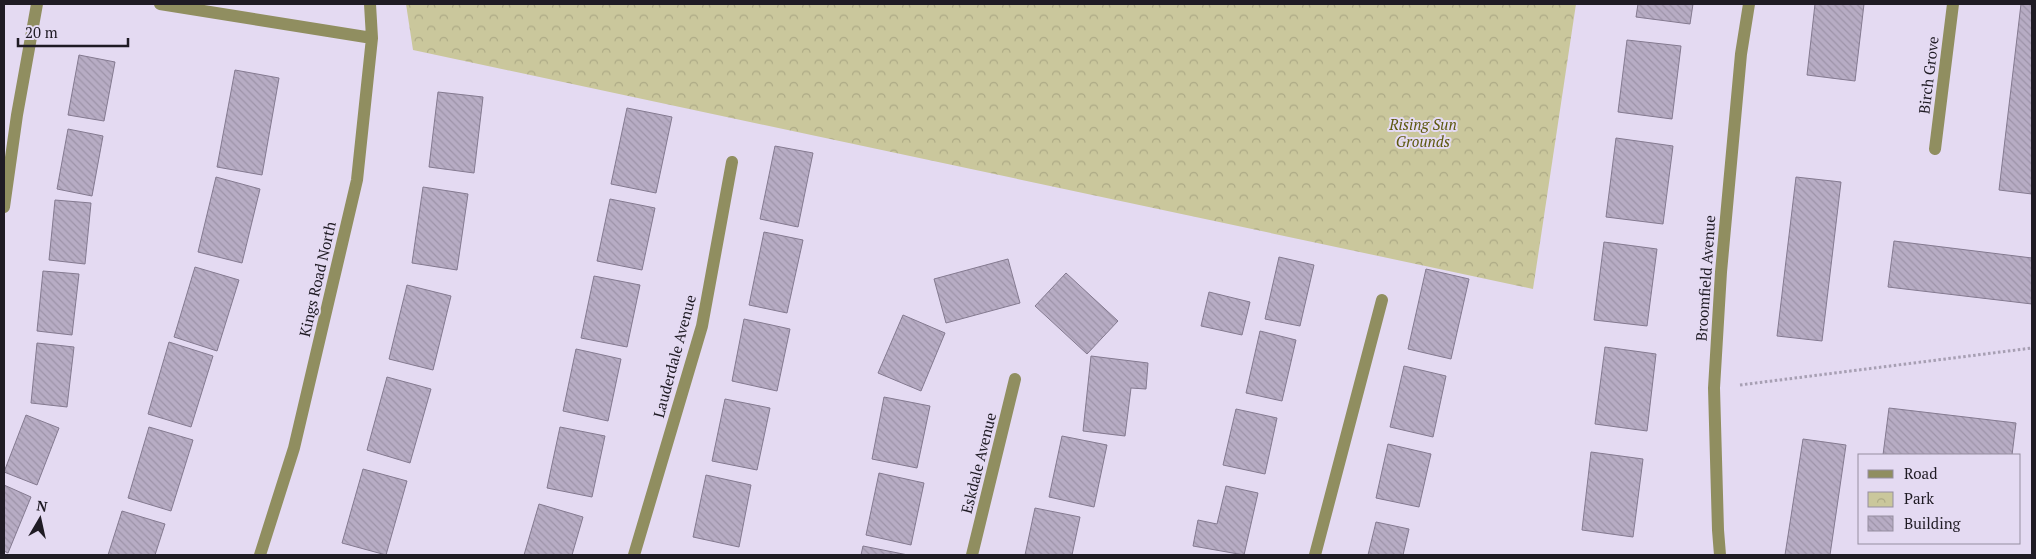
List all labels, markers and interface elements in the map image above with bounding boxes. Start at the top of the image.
scale bar [18,15,128,47]
text: 20 m [25,22,58,42]
street label: Birch Grove [1913,35,1943,115]
park label: Rising Sun Grounds [1388,114,1457,151]
street label: Broomfield Avenue [1691,214,1719,342]
street label: Kings Road North [294,219,340,339]
street label: Lauderdale Avenue [648,292,700,420]
street label: Eskdale Avenue [956,410,1000,516]
legend [1858,454,2021,544]
text: Road [1904,463,1937,483]
text: Park [1904,488,1934,508]
north arrow [15,494,65,544]
text: N [35,495,49,516]
text: Building [1904,513,1962,533]

